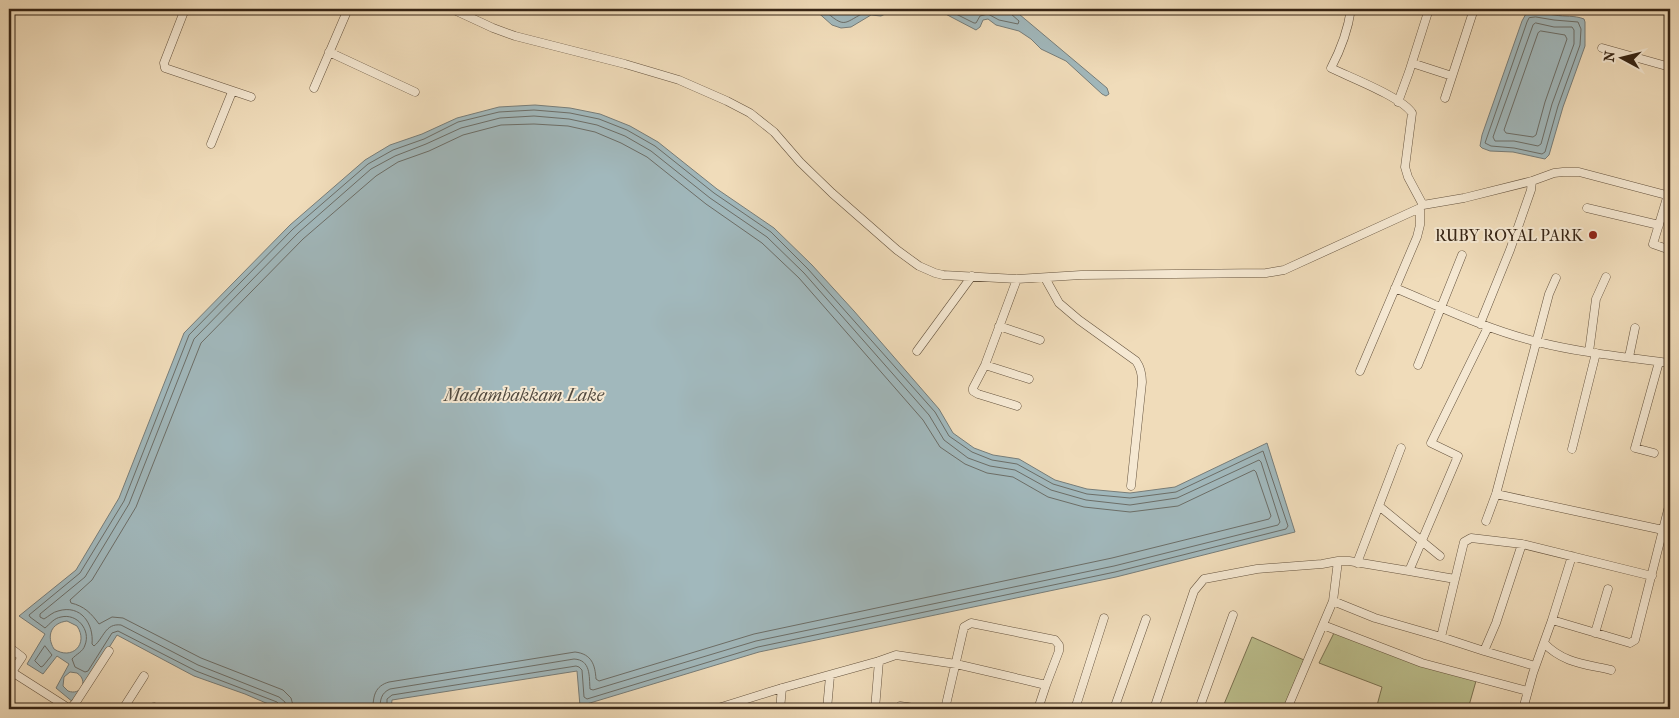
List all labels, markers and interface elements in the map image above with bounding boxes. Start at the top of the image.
north arrow [1596,32,1646,82]
text: N [1601,50,1619,63]
place label: RUBY ROYAL PARK [1435,226,1584,245]
marker: RUBY ROYAL PARK [1587,229,1599,241]
water label: Madambakkam Lake [442,385,605,406]

